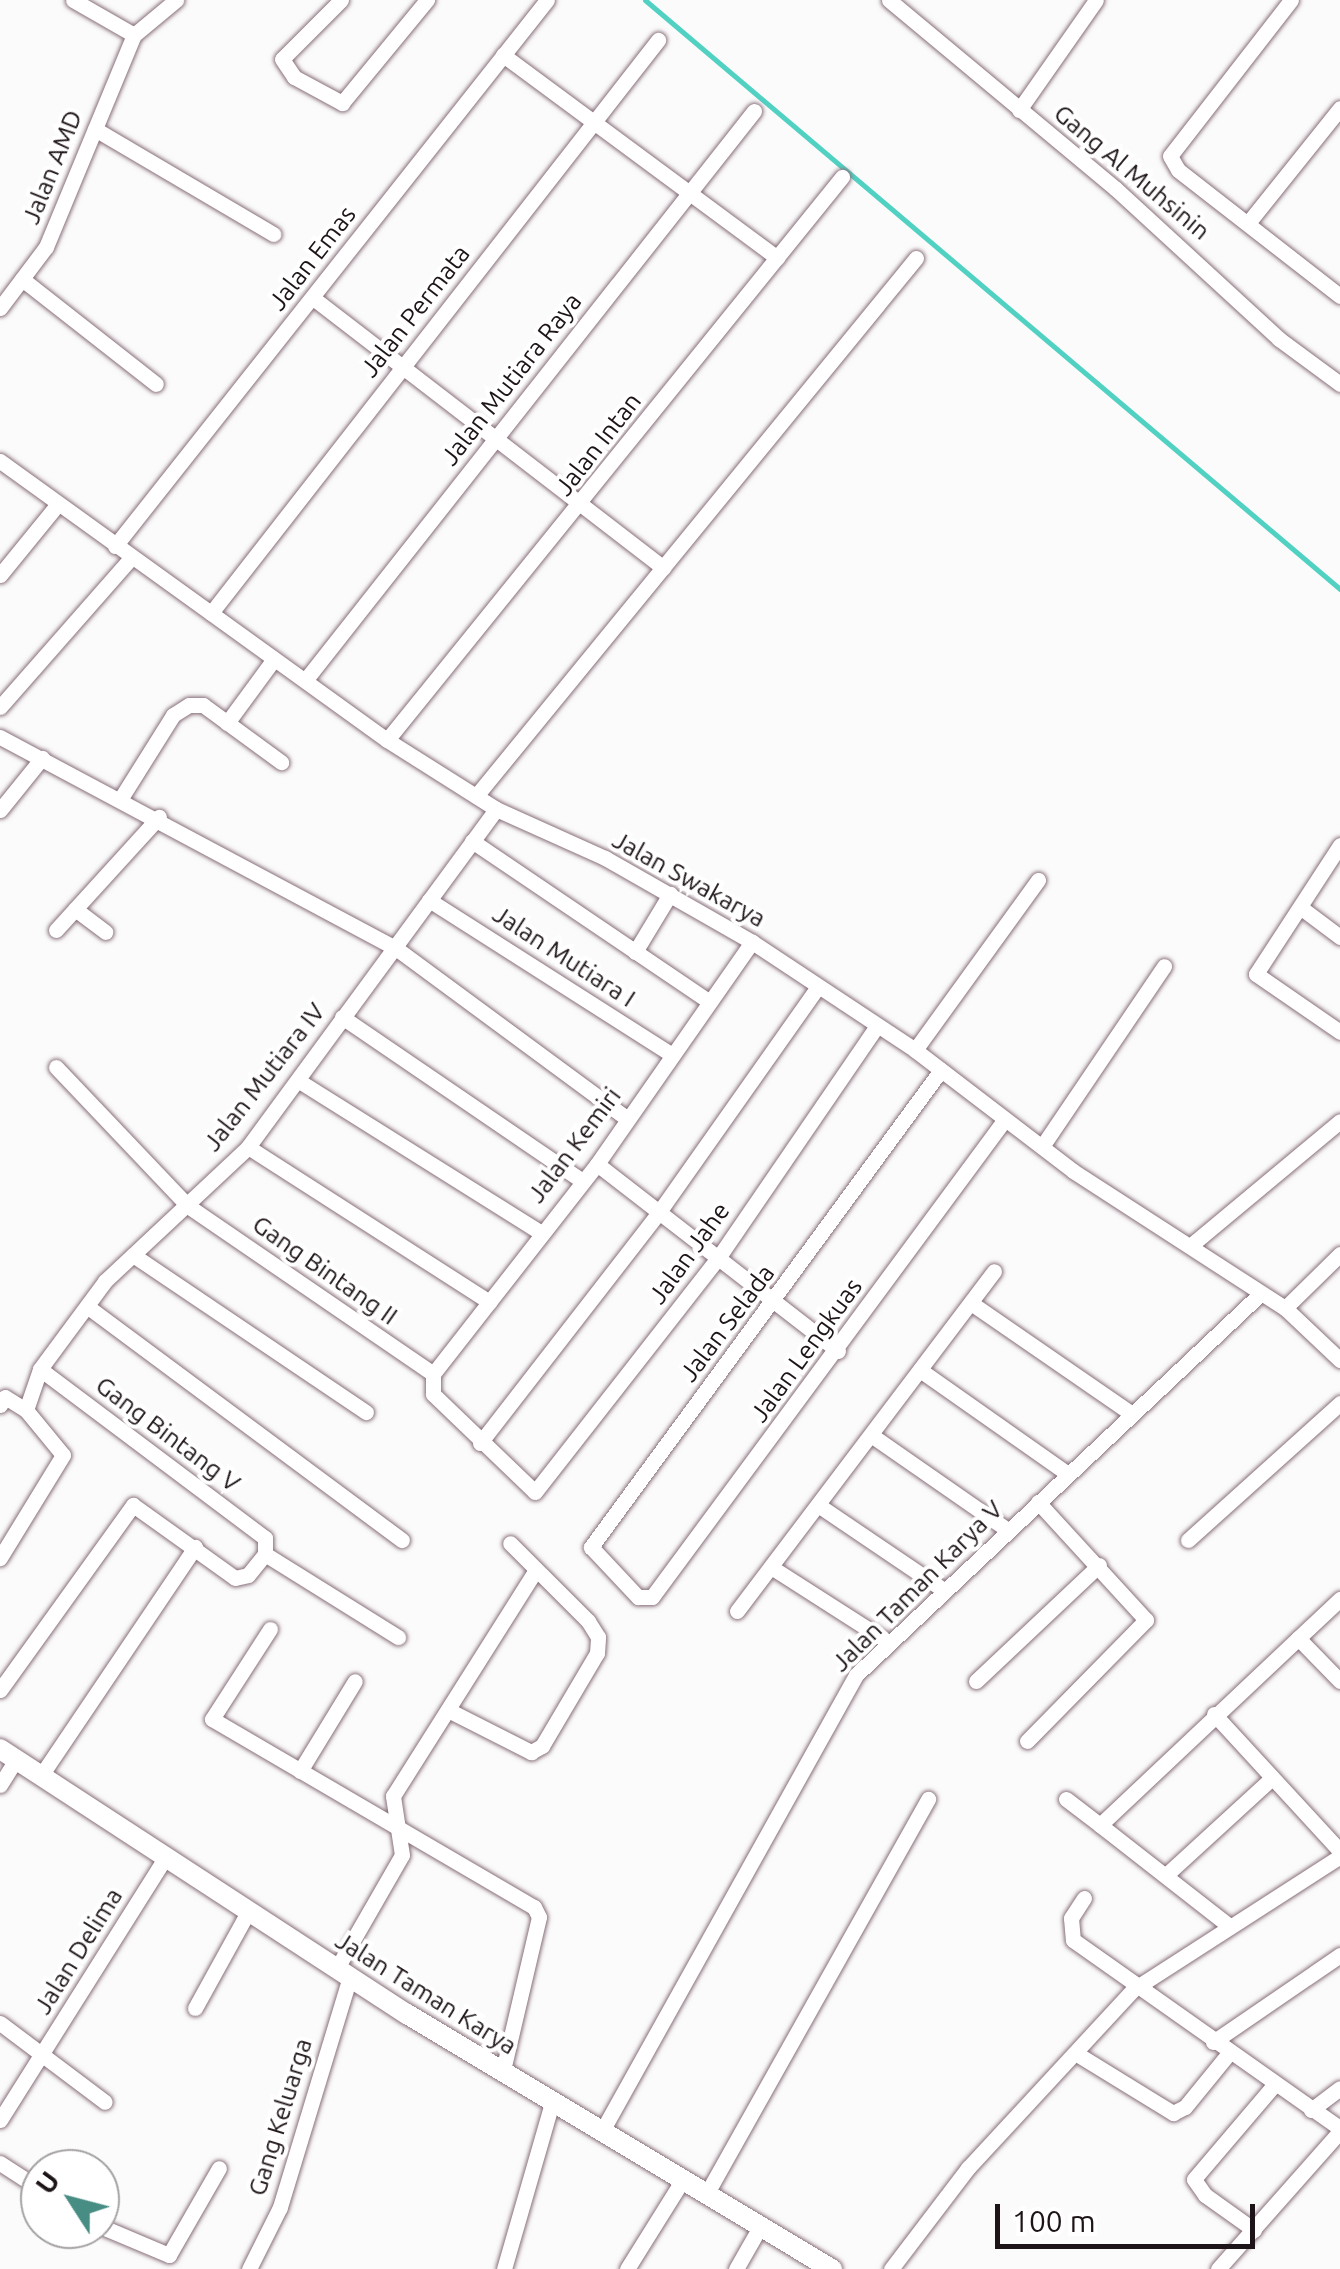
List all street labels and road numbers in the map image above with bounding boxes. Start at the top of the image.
street label: Gang Al Muhsinin [1048,98,1216,246]
street label: Jalan AMD [16,106,88,228]
street label: Jalan Emas [262,200,362,316]
street label: Jalan Permata [354,239,476,383]
street label: Jalan Mutiara Raya [434,287,588,471]
street label: Jalan Intan [549,387,647,501]
street label: Jalan Swakarya [607,825,771,933]
street label: Jalan Mutiara I [487,899,641,1013]
street label: Jalan Mutiara IV [197,997,331,1157]
street label: Jalan Kemiri [521,1081,627,1209]
street label: Jalan Jahe [642,1197,736,1309]
street label: Gang Bintang II [247,1209,403,1331]
street label: Jalan Selada [673,1259,781,1387]
street label: Jalan Lengkuas [744,1272,868,1428]
street label: Gang Bintang V [90,1370,246,1498]
street label: Jalan Taman Karya V [825,1494,1009,1678]
street label: Jalan Delima [27,1882,129,2020]
street label: Jalan Taman Karya [330,1925,522,2061]
street label: Gang Keluarga [242,2035,318,2199]

